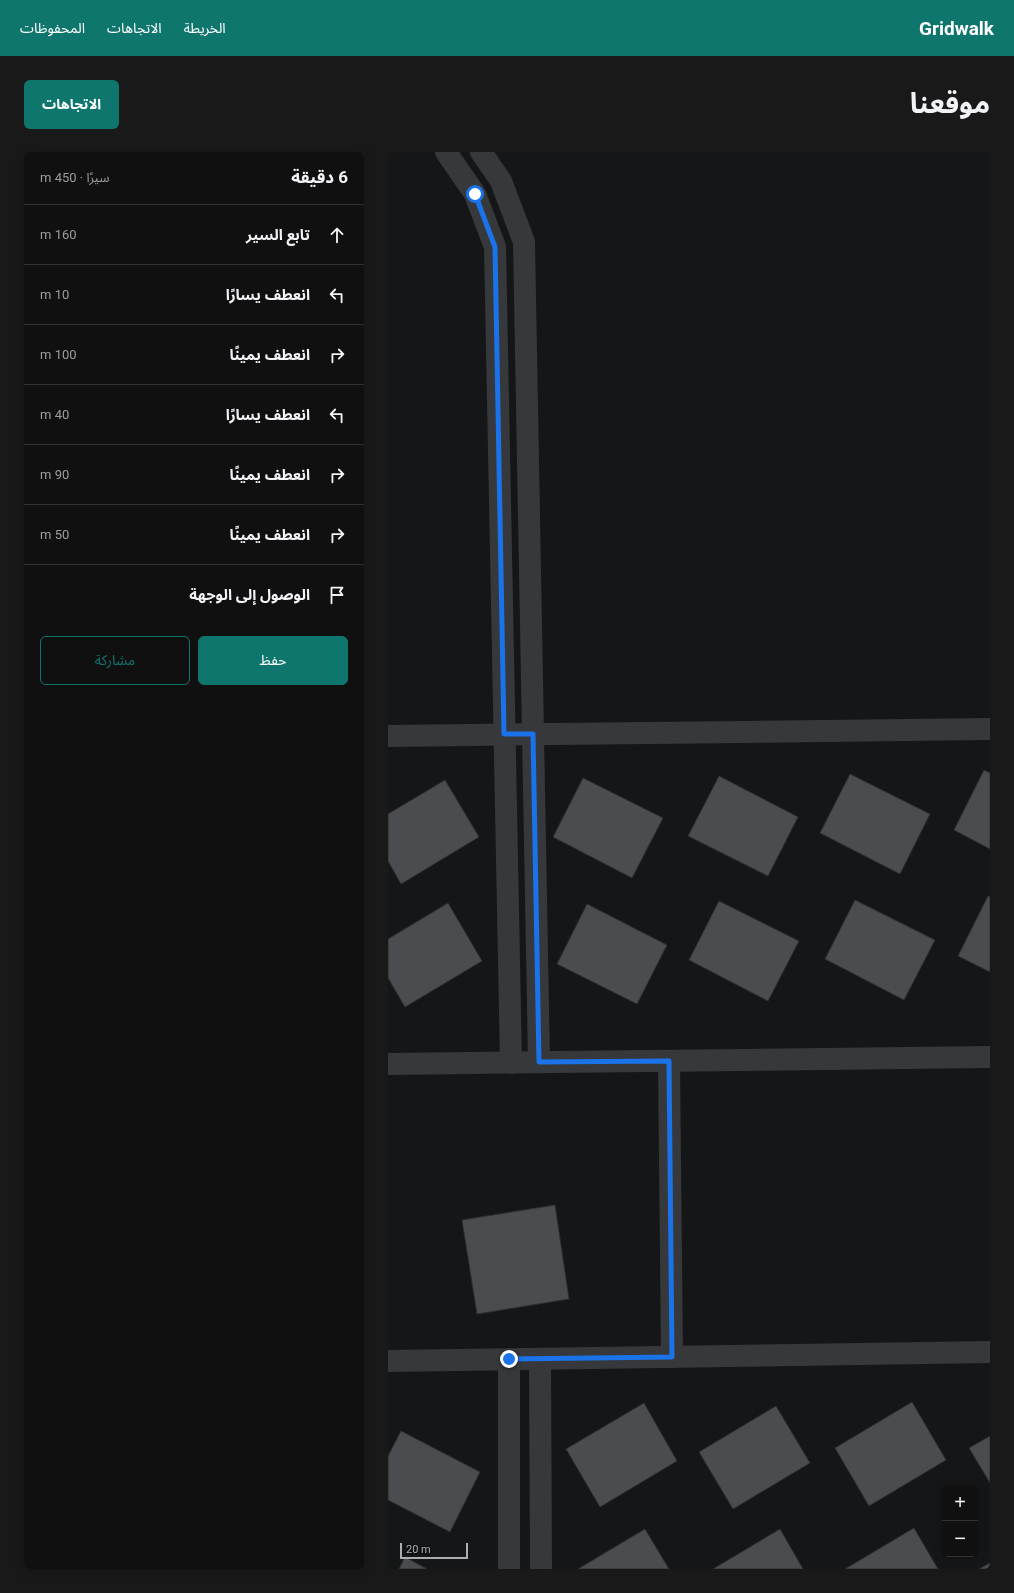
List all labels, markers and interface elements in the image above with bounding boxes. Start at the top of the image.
text: Gridwalk [919,17,994,40]
text: المحفوظات [20,20,85,36]
text: الاتجاهات [107,20,162,36]
text: الخريطة [184,20,226,36]
button: الاتجاهات [24,80,119,129]
text: موقعنا [910,87,990,120]
text: 6 دقيقة [291,167,348,187]
text: سيرًا · 450 m [40,170,109,185]
route start [466,185,484,203]
icon: ahead [326,224,348,246]
text: تابع السير [246,226,310,244]
text: 160 m [40,227,77,242]
icon: left [326,284,348,306]
text: انعطف يسارًا [226,286,310,304]
text: 10 m [40,287,69,302]
icon: right [326,344,348,366]
text: انعطف يمينًا [230,346,310,364]
text: 100 m [40,347,77,362]
icon: left [326,404,348,426]
text: انعطف يسارًا [226,406,310,424]
text: 40 m [40,407,69,422]
icon: right [326,464,348,486]
text: انعطف يمينًا [230,466,310,484]
text: 90 m [40,467,69,482]
icon: right [326,524,348,546]
text: انعطف يمينًا [230,526,310,544]
text: 50 m [40,527,69,542]
icon: arrive [326,584,348,606]
text: الوصول إلى الوجهة [189,586,310,604]
button: مشاركة [40,636,190,685]
button: حفظ [198,636,348,685]
route end [500,1350,518,1368]
map controls [942,1485,978,1557]
button: + [942,1485,978,1521]
button: − [942,1521,978,1557]
scale bar [400,1541,468,1560]
text: 20 m [406,1543,431,1556]

